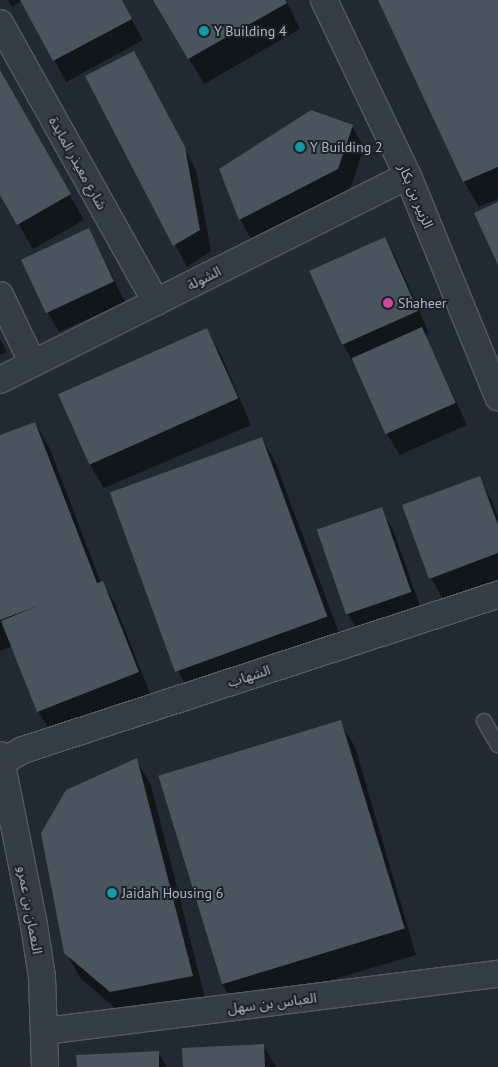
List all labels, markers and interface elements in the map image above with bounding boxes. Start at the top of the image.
place label: Y Building 4 [214,23,287,39]
marker: Y Building 4 [198,25,210,37]
street label: شارع معيذر المايدة [46,114,110,212]
place label: Y Building 2 [310,139,383,155]
marker: Y Building 2 [294,141,306,153]
street label: الزبير بن بكار [395,161,437,231]
street label: الشولة [184,262,224,294]
place label: Shaheer [398,295,447,311]
marker: Shaheer [382,297,394,309]
street label: الشهاب [226,661,272,691]
street label: النعمان بن عمرو [14,865,46,955]
place label: Jaidah Housing 6 [122,885,223,901]
marker: Jaidah Housing 6 [106,887,118,899]
street label: العباس بن سهل [226,989,318,1017]

